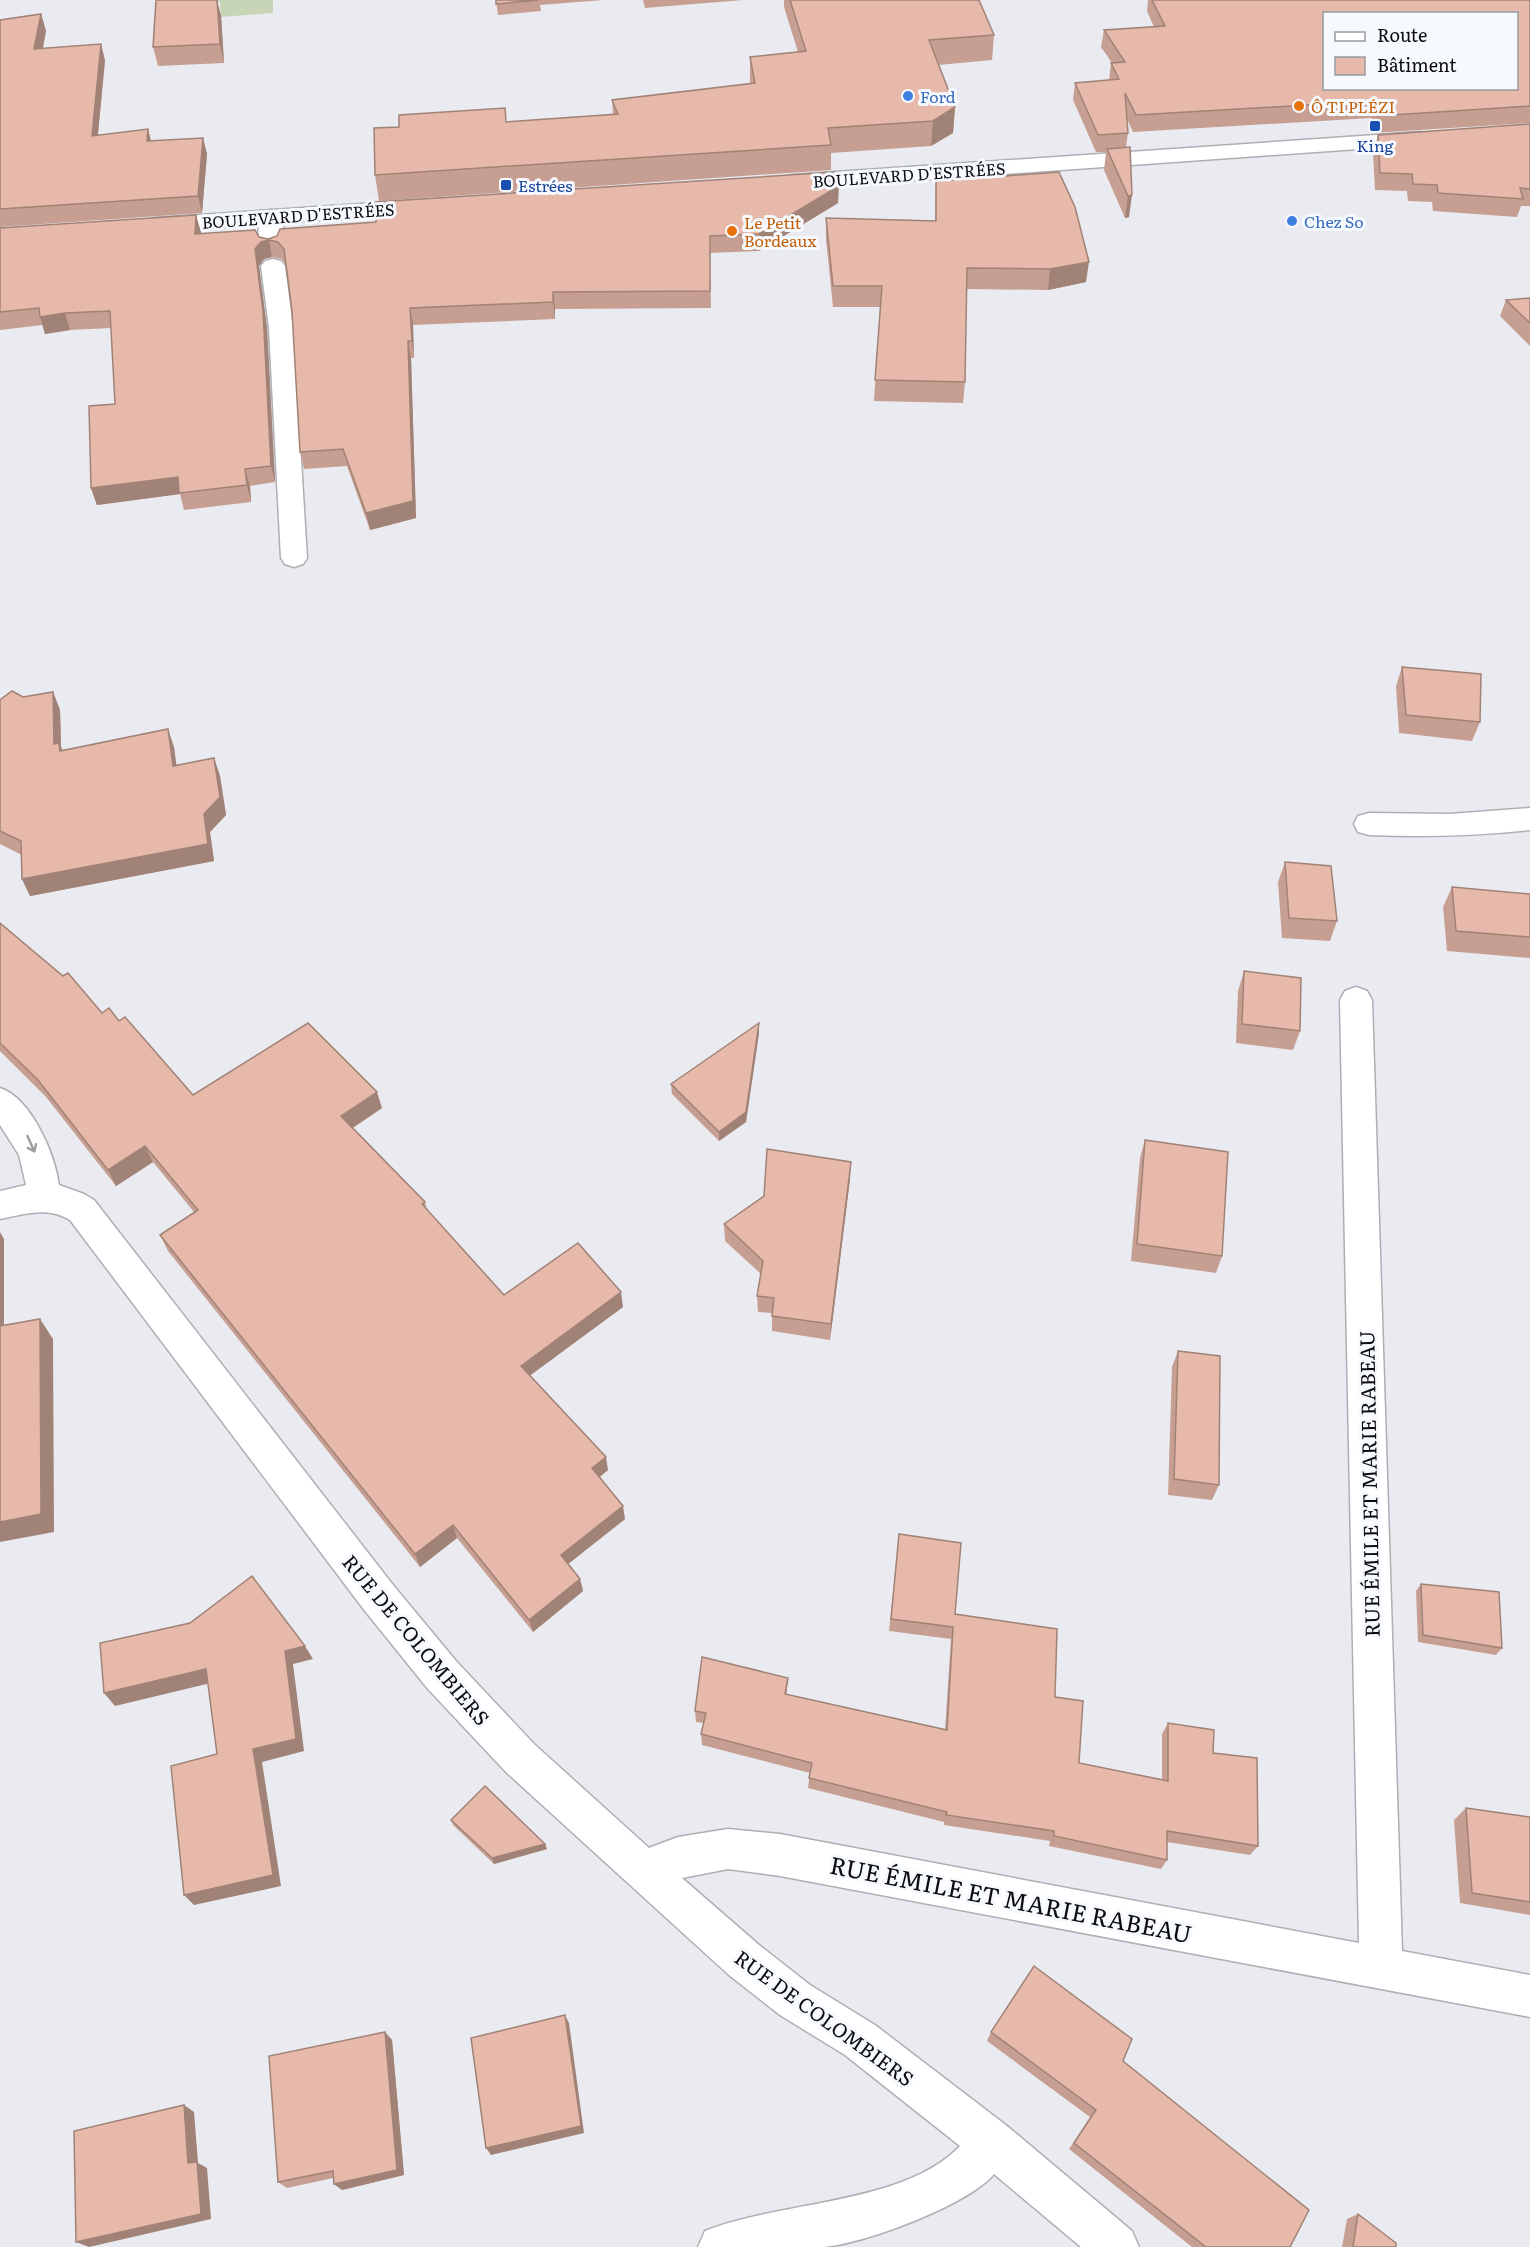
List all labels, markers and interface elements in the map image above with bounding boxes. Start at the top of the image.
legend [1323,12,1518,90]
text: Route [1377,21,1427,48]
text: Bâtiment [1377,51,1457,78]
place label: Ford [920,84,956,108]
marker: Ford [901,89,915,103]
place label: Ô TI PLÉZI [1311,94,1395,118]
marker: Ô TI PLÉZI [1292,99,1306,113]
marker: King [1368,119,1382,133]
place label: King [1357,133,1394,157]
street label: BOULEVARD D'ESTRÉES [812,155,1006,193]
place label: Estrées [518,173,572,197]
marker: Estrées [499,178,513,192]
street label: BOULEVARD D'ESTRÉES [201,196,395,234]
place label: Chez So [1304,209,1364,233]
place label: Le Petit Bordeaux [744,210,817,252]
marker: Chez So [1285,214,1299,228]
marker: Le Petit Bordeaux [725,224,739,238]
one-way arrow [26,1135,38,1153]
street label: RUE ÉMILE ET MARIE RABEAU [1350,1330,1386,1638]
street label: RUE DE COLOMBIERS [336,1547,498,1731]
street label: RUE ÉMILE ET MARIE RABEAU [827,1846,1195,1950]
street label: RUE DE COLOMBIERS [729,1942,921,2092]

